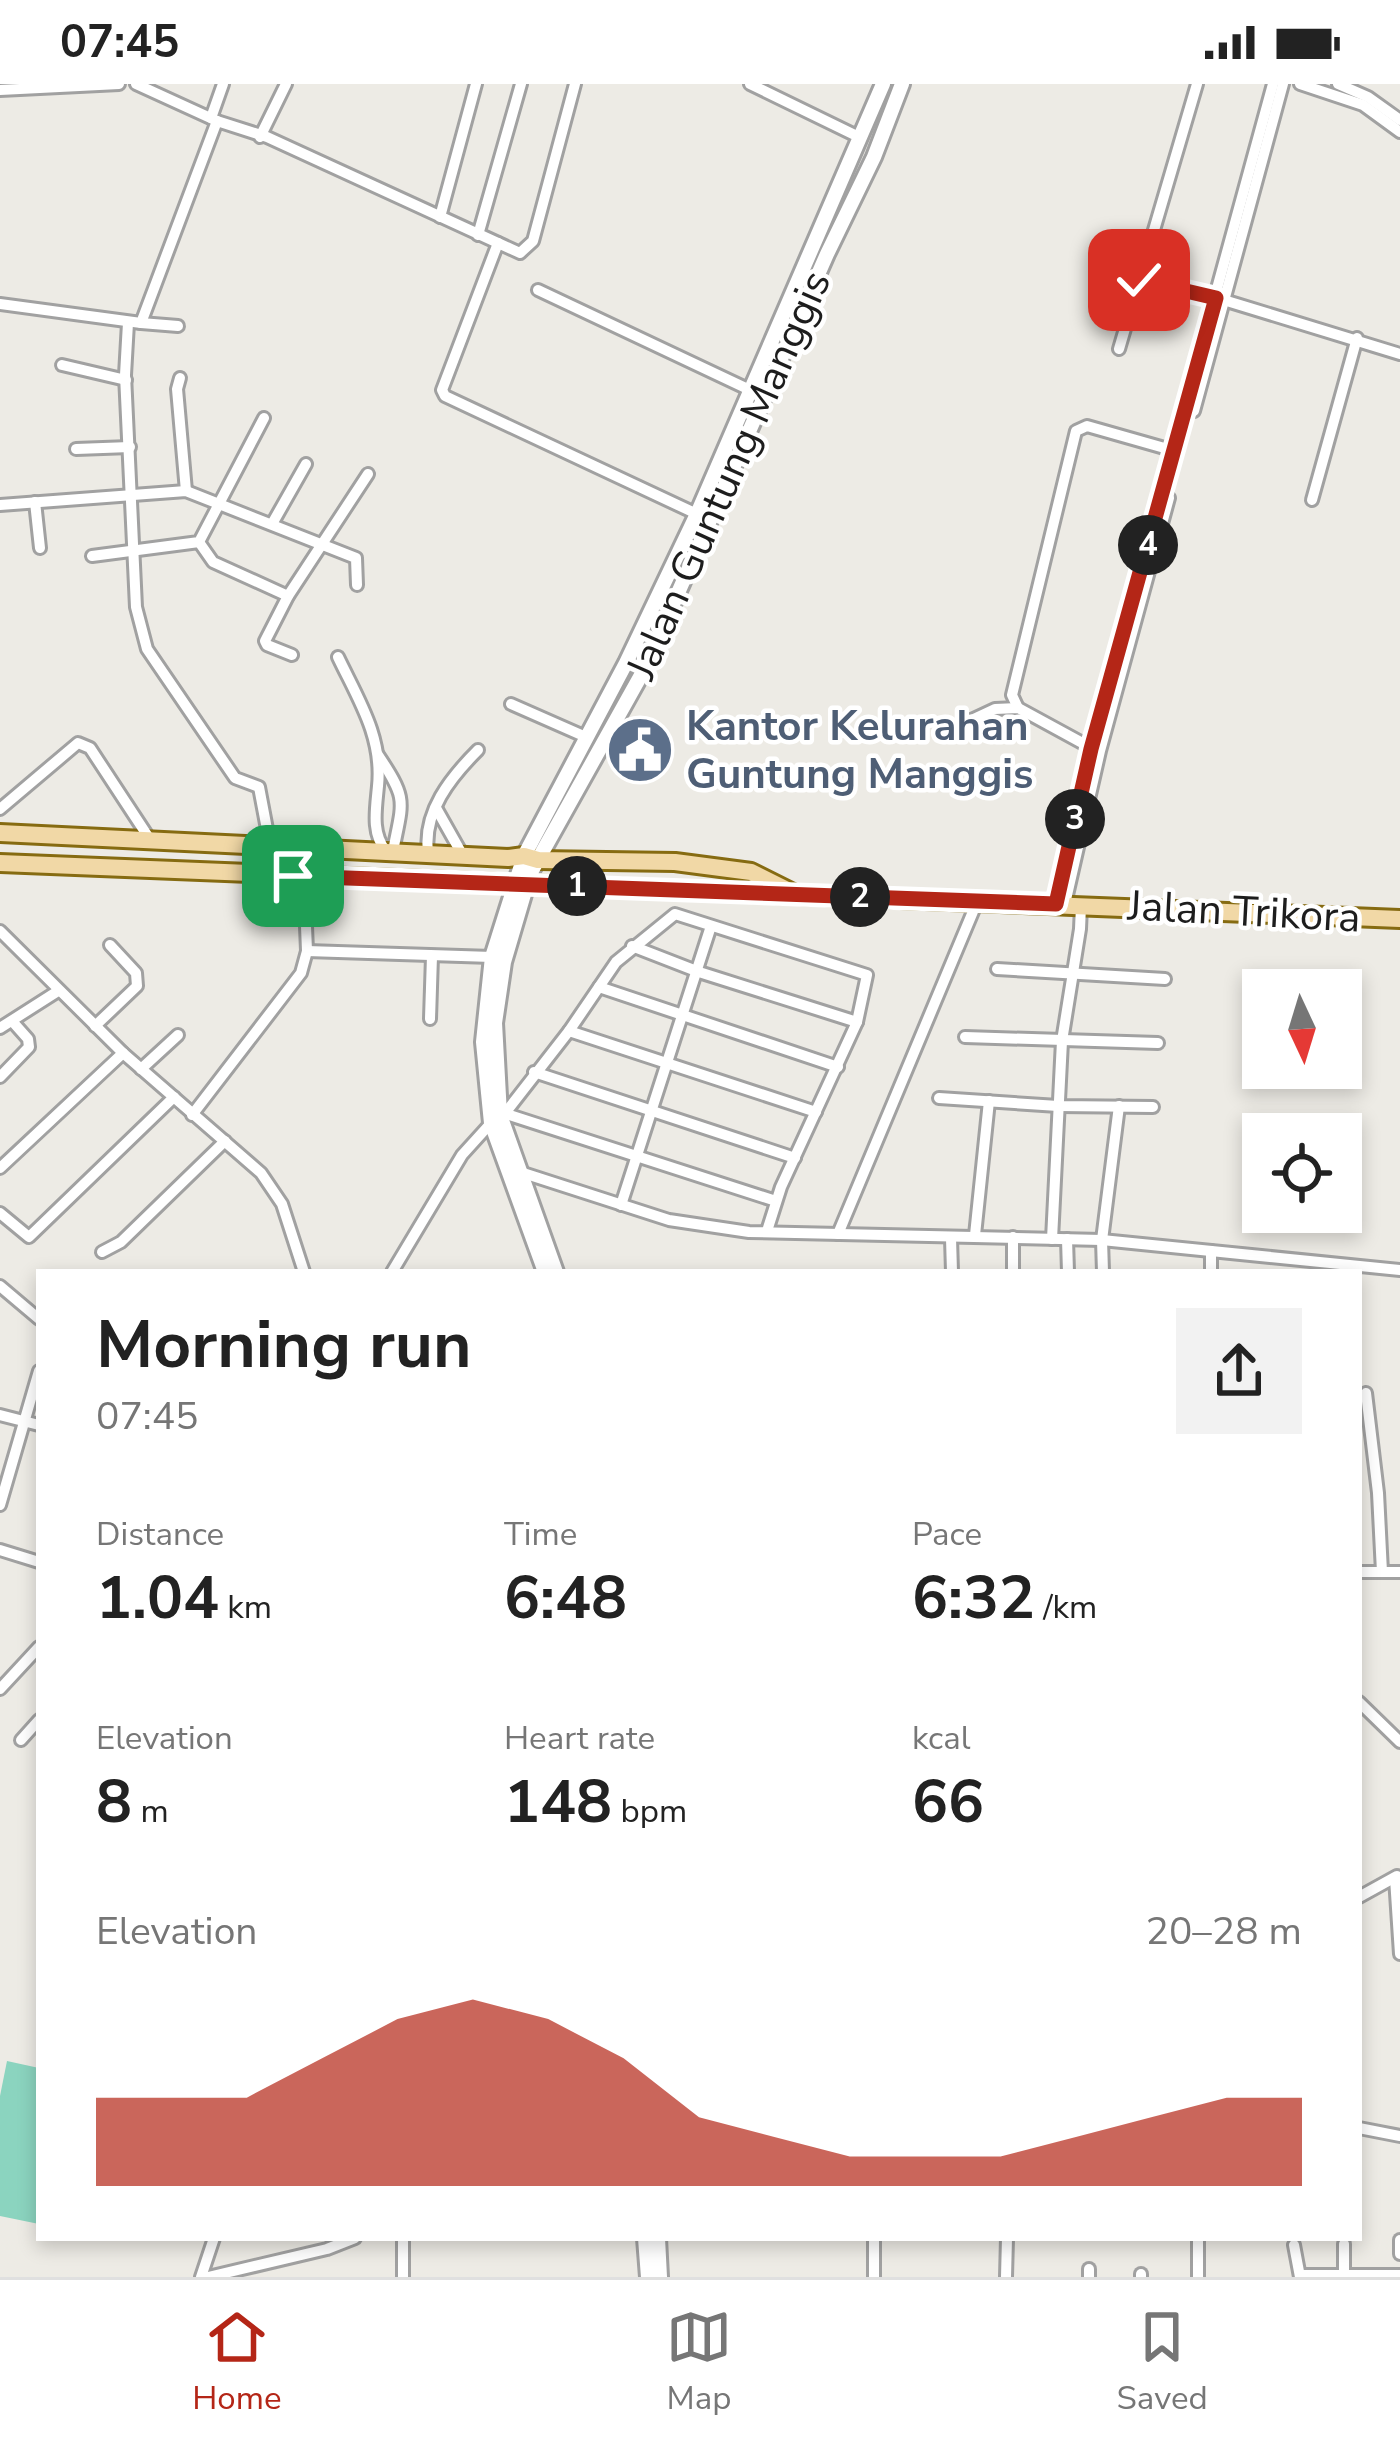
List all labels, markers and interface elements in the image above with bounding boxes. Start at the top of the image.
text: 07:45 [60,12,179,73]
pin [1088,229,1190,331]
icon: check [1106,247,1172,313]
street label: Jalan Guntung Manggis [613,262,845,689]
pin: 4 [1118,515,1178,575]
text: 4 [1138,522,1158,567]
place label: Kantor Kelurahan Guntung Manggis [686,698,1033,803]
public building icon: Kantor Kelurahan Guntung Manggis [605,715,675,785]
pin: 3 [1045,789,1105,849]
text: 3 [1065,796,1085,841]
pin [242,825,344,927]
icon: arrive [260,843,326,909]
pin: 1 [547,856,607,916]
text: 1 [567,863,587,908]
pin: 2 [830,867,890,927]
text: 2 [850,874,870,919]
street label: Jalan Trikora [1125,877,1362,947]
north arrow [1242,969,1362,1089]
map controls [1242,969,1362,1233]
button: locate [1242,1113,1362,1233]
text: Morning run [96,1300,472,1390]
button: share [1176,1308,1302,1434]
text: 07:45 [96,1390,199,1443]
text: Distance [96,1512,224,1557]
text: Time [504,1512,577,1557]
text: Pace [912,1512,982,1557]
text: 1.04 [96,1557,219,1639]
text: 6:48 [504,1557,627,1639]
text: 6:32 [912,1557,1035,1639]
text: km [219,1585,272,1630]
text: /km [1035,1585,1097,1630]
text: Elevation [96,1716,233,1761]
text: Heart rate [504,1716,655,1761]
text: kcal [912,1716,971,1761]
text: 8 [96,1761,132,1843]
text: 148 [504,1761,612,1843]
text: 66 [912,1761,984,1843]
text: m [132,1789,169,1834]
text: bpm [612,1789,687,1834]
text: Elevation [96,1905,257,1958]
text: 20–28 m [1145,1905,1302,1958]
tab: Home [192,2304,282,2421]
tab: Map [666,2304,732,2421]
tab: Saved [1117,2304,1208,2421]

